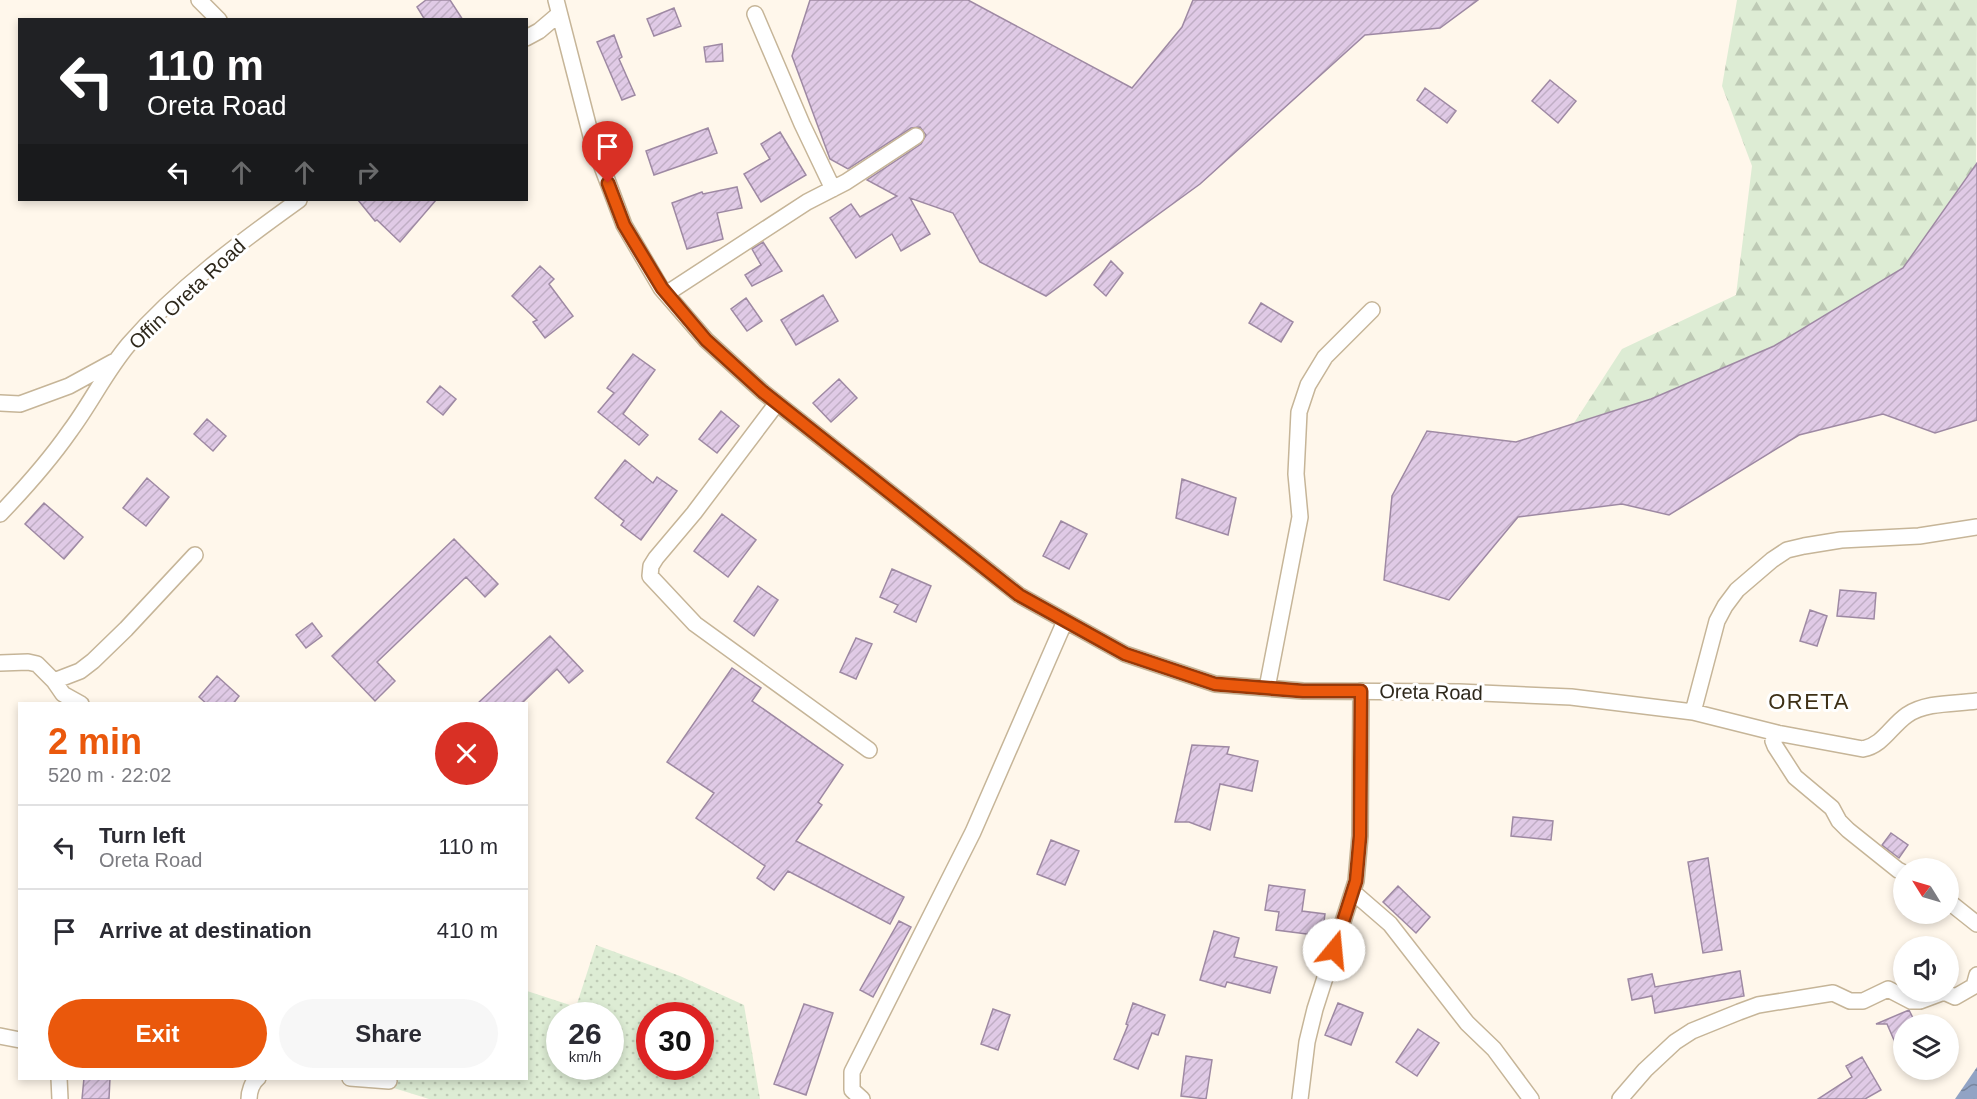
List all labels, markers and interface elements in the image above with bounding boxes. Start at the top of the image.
icon: left [48,42,126,120]
text: 110 m [147,42,264,89]
text: Oreta Road [147,91,287,121]
pin [582,121,633,183]
icon: arrive [591,130,624,163]
icon: left [162,156,195,189]
icon: ahead [225,156,258,189]
icon: ahead [288,156,321,189]
icon: right [351,156,384,189]
street label: Offin Oreta Road [124,235,250,353]
street label: Oreta Road [1379,680,1483,704]
district label: ORETA [1768,689,1850,714]
text: 2 min [48,721,142,762]
button: close [435,722,498,785]
text: 520 m · 22:02 [48,764,171,786]
text: Turn left [99,823,185,848]
icon: left [48,831,81,864]
text: 110 m [438,834,498,859]
text: Oreta Road [99,849,202,871]
north arrow [1893,858,1959,924]
map controls [1893,858,1959,1080]
icon: arrive [48,915,81,948]
text: Arrive at destination [99,918,312,943]
text: 410 m [437,918,498,943]
position arrow [1302,918,1366,982]
button: sound [1893,936,1959,1002]
button: Exit [48,999,267,1068]
button: Share [279,999,498,1068]
speed limit sign: 30 [636,1002,714,1080]
button: layers [1893,1014,1959,1080]
text: 26 [568,1017,602,1050]
text: km/h [569,1048,601,1065]

